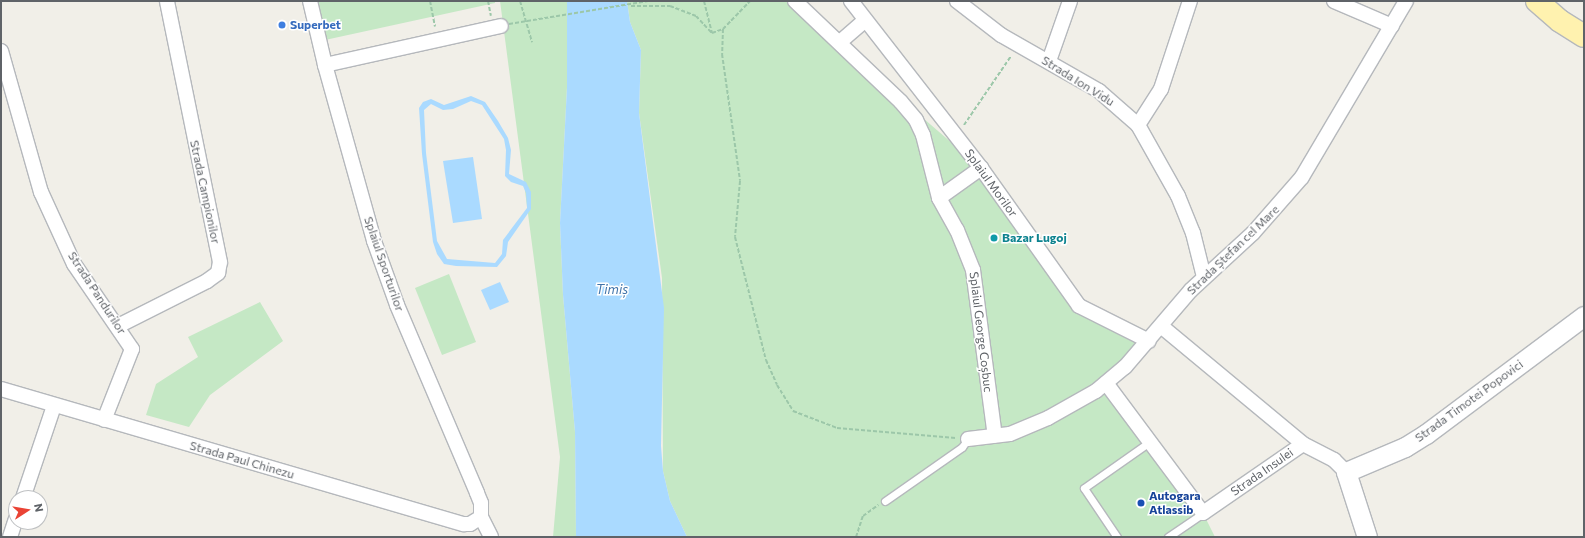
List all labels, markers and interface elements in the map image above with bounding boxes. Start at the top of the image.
place label: Superbet [290,18,341,32]
marker: Superbet [277,20,287,30]
street label: Strada Ion Vidu [1039,53,1117,109]
street label: Strada Campionilor [187,139,223,245]
street label: Splaiul Morilor [962,146,1020,220]
street label: Strada Ștefan cel Mare [1184,202,1282,298]
street label: Splaiul Sporturilor [361,215,407,313]
place label: Bazar Lugoj [1002,231,1067,245]
marker: Bazar Lugoj [989,233,999,243]
street label: Strada Pandurilor [65,249,129,337]
street label: Splaiul George Coșbuc [966,271,996,393]
water label: Timiș [596,281,628,297]
street label: Strada Timotei Popovici [1412,357,1526,445]
street label: Strada Paul Chinezu [188,438,296,482]
street label: Strada Insulei [1228,445,1296,499]
place label: Autogara Atlassib [1149,489,1201,517]
north arrow [8,490,48,530]
marker: Autogara Atlassib [1136,498,1146,508]
text: N [32,502,46,513]

